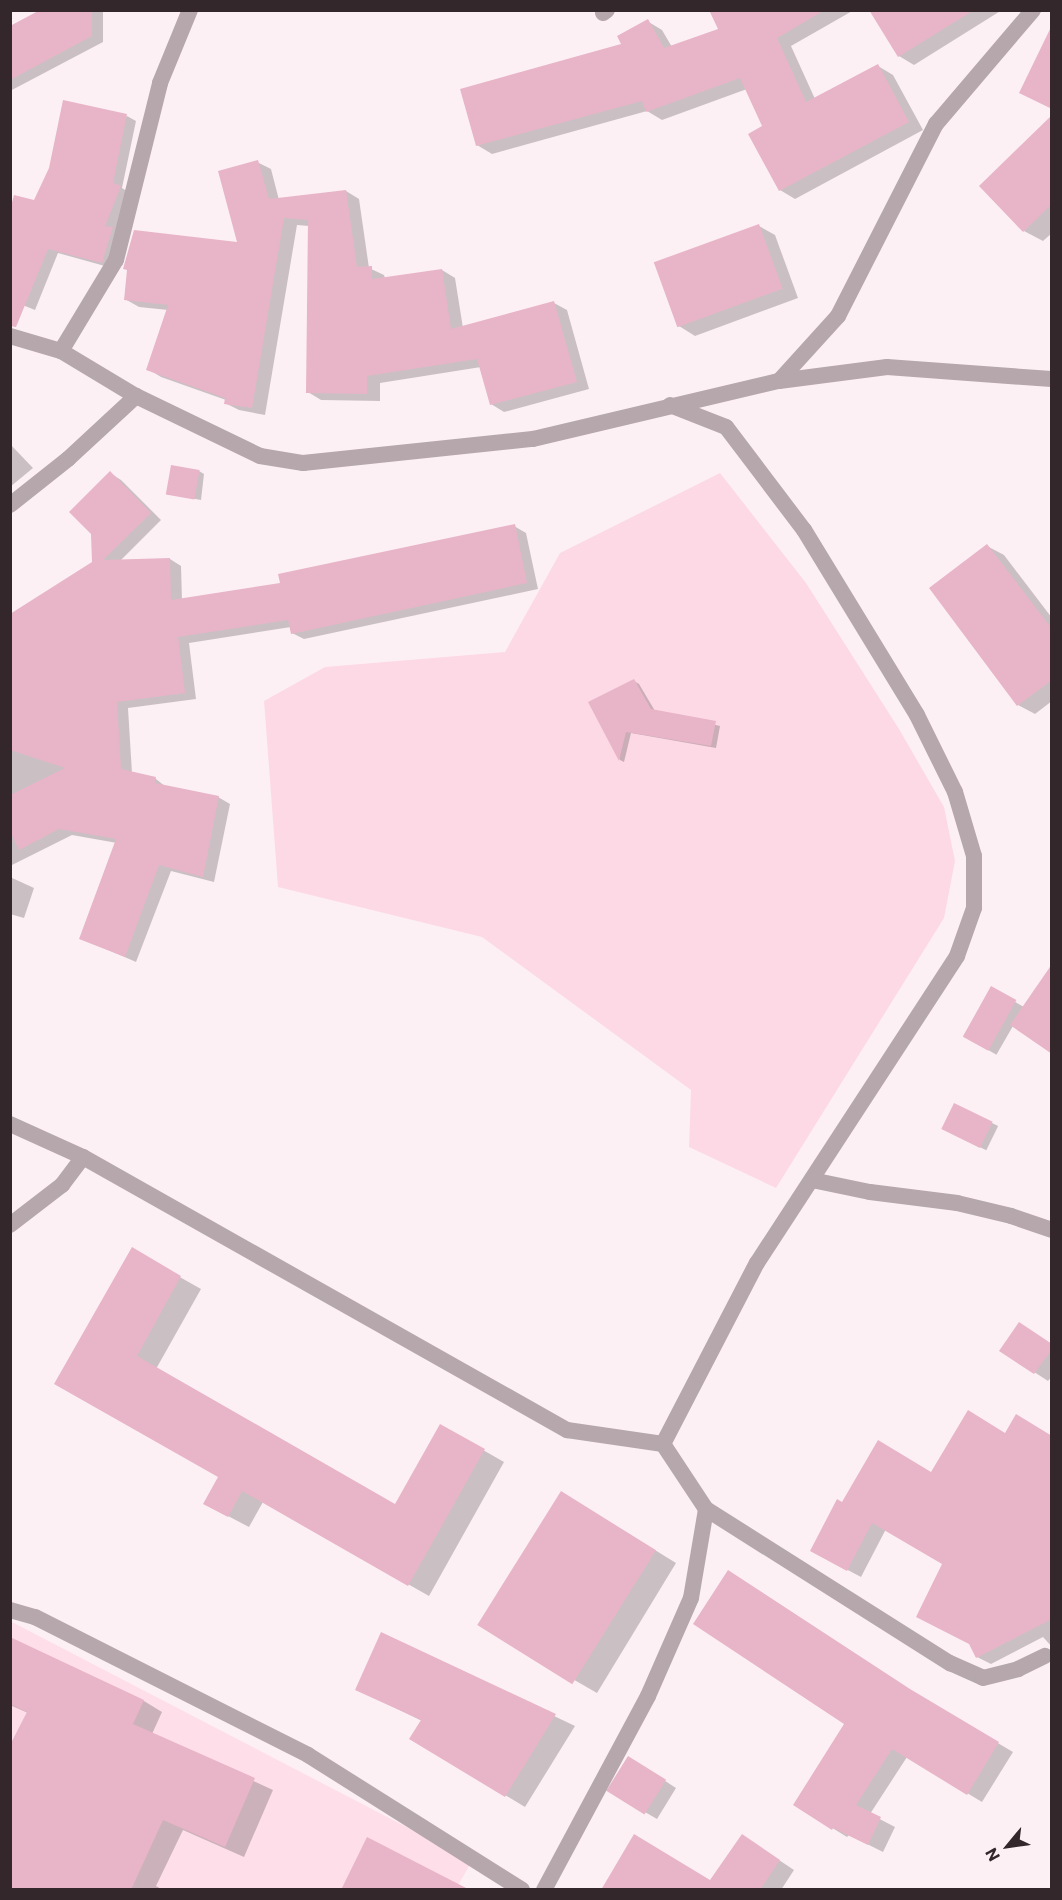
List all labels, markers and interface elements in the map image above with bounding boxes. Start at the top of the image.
north arrow [978,1816,1038,1876]
text: N [981,1845,1003,1865]

